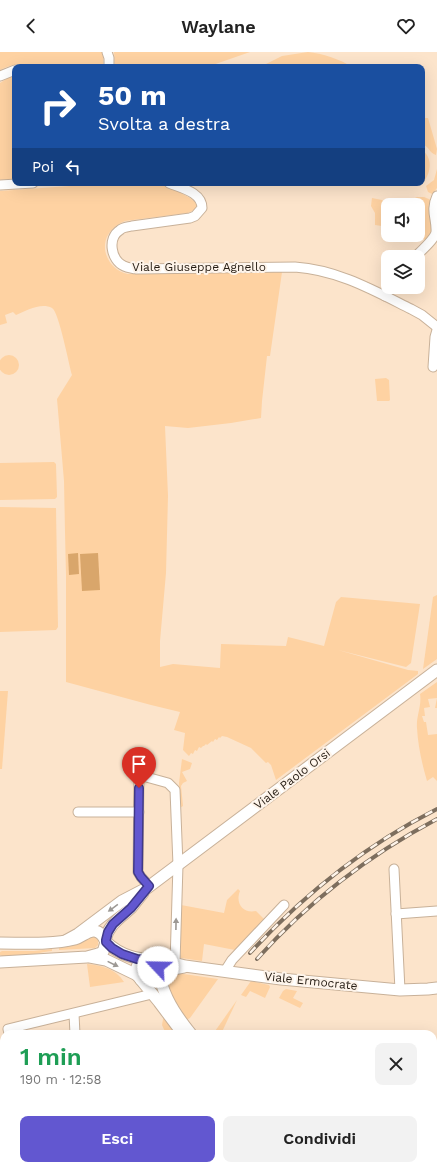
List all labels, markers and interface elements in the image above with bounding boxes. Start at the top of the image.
icon: back [20,15,42,37]
icon: heart [395,15,417,37]
text: Waylane [181,16,256,37]
text: 50 m [98,79,167,112]
icon: right [32,80,84,132]
text: Svolta a destra [98,113,230,134]
icon: left [62,156,84,178]
text: Poi [32,158,54,176]
map controls [381,198,425,294]
button: sound [381,198,425,242]
button: layers [381,250,425,294]
street label: Viale Giuseppe Agnello [132,260,266,274]
street label: Viale Paolo Orsi [251,746,333,812]
pin [122,747,156,788]
icon: arrive [128,753,150,775]
one-way arrow [108,904,119,912]
one-way arrow [173,917,179,930]
position arrow [137,946,179,988]
one-way arrow [107,961,119,967]
street label: Viale Ermocrate [264,969,358,993]
text: 1 min [20,1043,82,1071]
button: close [375,1043,417,1085]
text: 190 m · 12:58 [20,1072,102,1087]
button: Esci [20,1116,215,1162]
button: Condividi [223,1116,417,1162]

